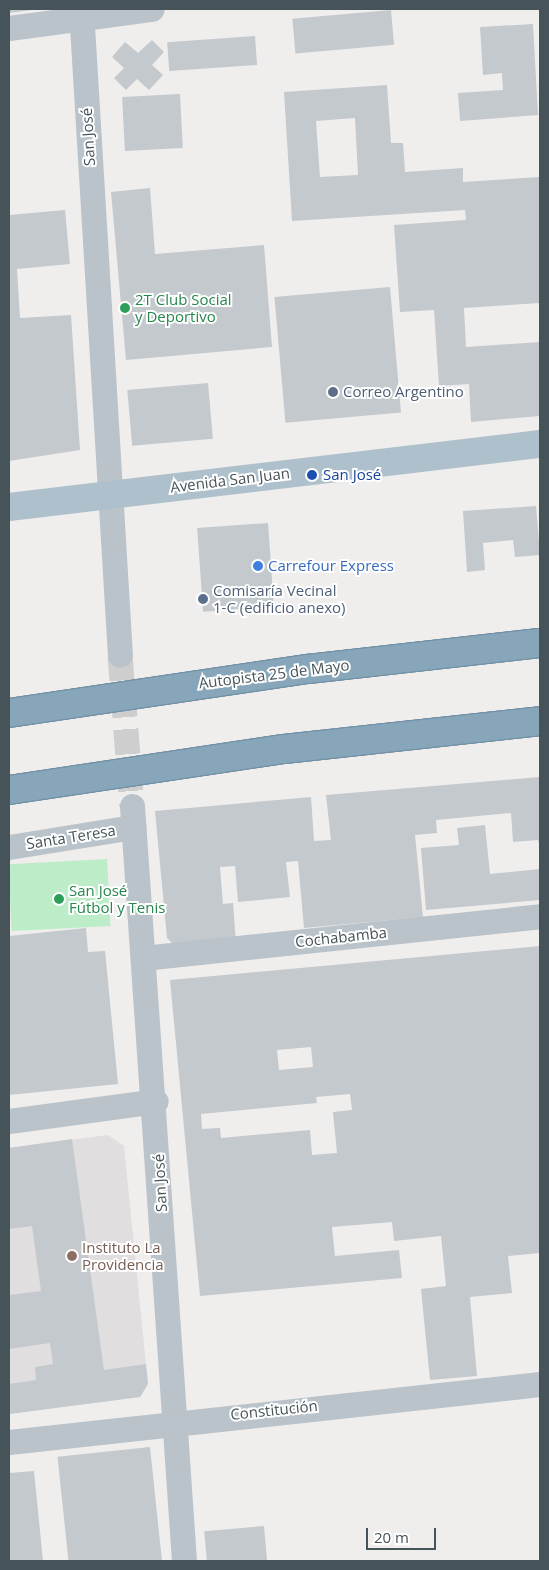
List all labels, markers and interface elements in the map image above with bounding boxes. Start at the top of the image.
street label: San José [77,107,99,167]
place label: 2T Club Social y Deportivo [135,290,232,325]
marker: 2T Club Social y Deportivo [119,302,131,314]
place label: Correo Argentino [343,383,464,401]
marker: Correo Argentino [327,386,339,398]
street label: Avenida San Juan [169,464,291,496]
place label: San José [323,466,381,484]
marker: San José [305,468,319,482]
place label: Carrefour Express [268,557,394,575]
marker: Carrefour Express [252,560,264,572]
place label: Comisaría Vecinal 1-C (edificio anexo) [213,581,346,616]
marker: Comisaría Vecinal 1-C (edificio anexo) [197,593,209,605]
street label: Autopista 25 de Mayo [198,656,350,692]
street label: Santa Teresa [25,821,117,853]
place label: San José Fútbol y Tenis [69,881,165,916]
marker: San José Fútbol y Tenis [53,893,65,905]
street label: Cochabamba [294,923,388,951]
street label: San José [149,1153,171,1213]
place label: Instituto La Providencia [82,1238,164,1273]
marker: Instituto La Providencia [66,1250,78,1262]
street label: Constitución [229,1396,319,1424]
scale bar [369,1518,439,1550]
text: 20 m [374,1527,409,1547]

